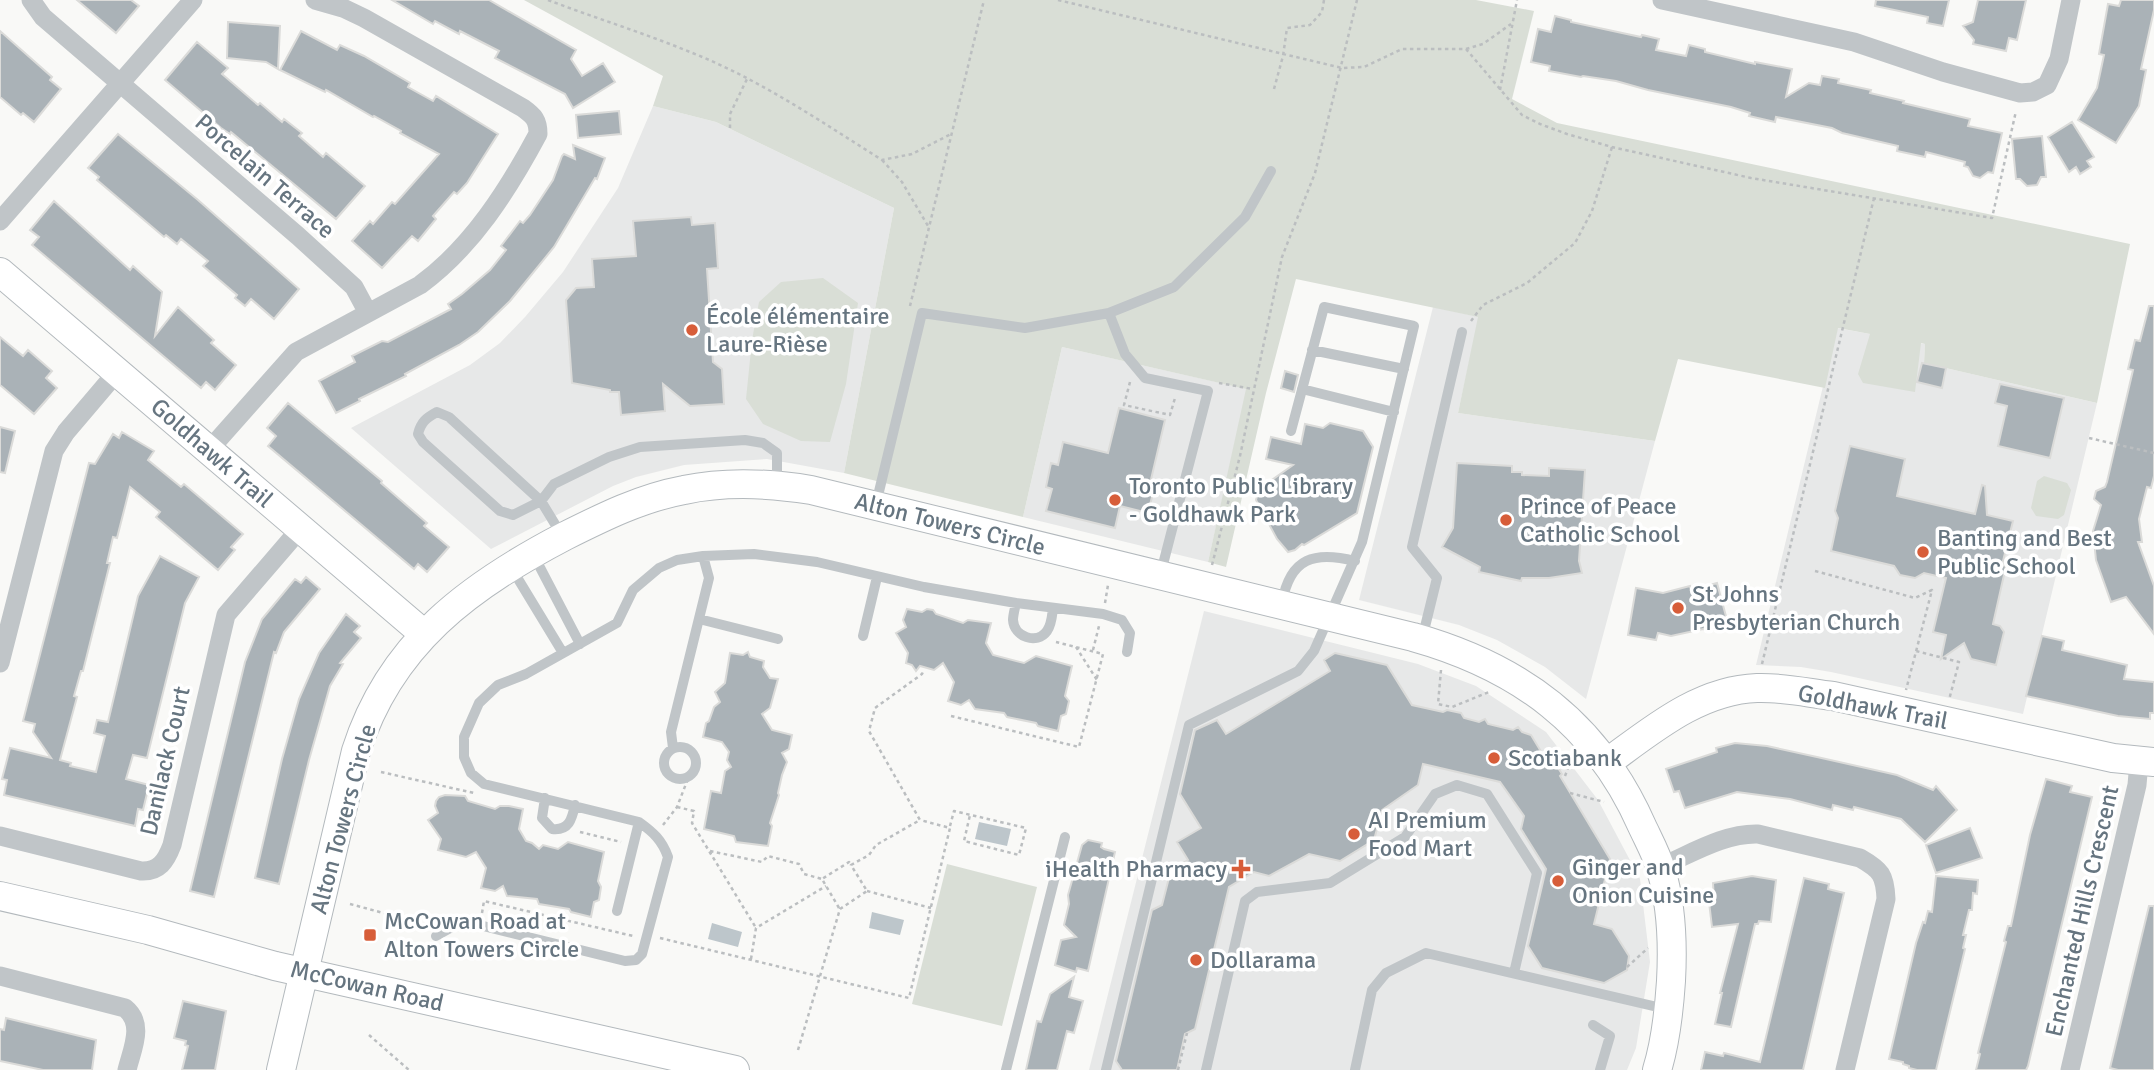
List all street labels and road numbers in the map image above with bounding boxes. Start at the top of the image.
street label: Porcelain Terrace [189,107,341,245]
street label: Goldhawk Trail [145,392,279,514]
street label: Alton Towers Circle [852,486,1048,562]
street label: Goldhawk Trail [1795,678,1951,736]
street label: Danilack Court [133,683,197,839]
street label: Alton Towers Circle [303,721,383,917]
street label: Enchanted Hills Crescent [2038,782,2126,1040]
street label: McCowan Road [287,954,447,1018]

